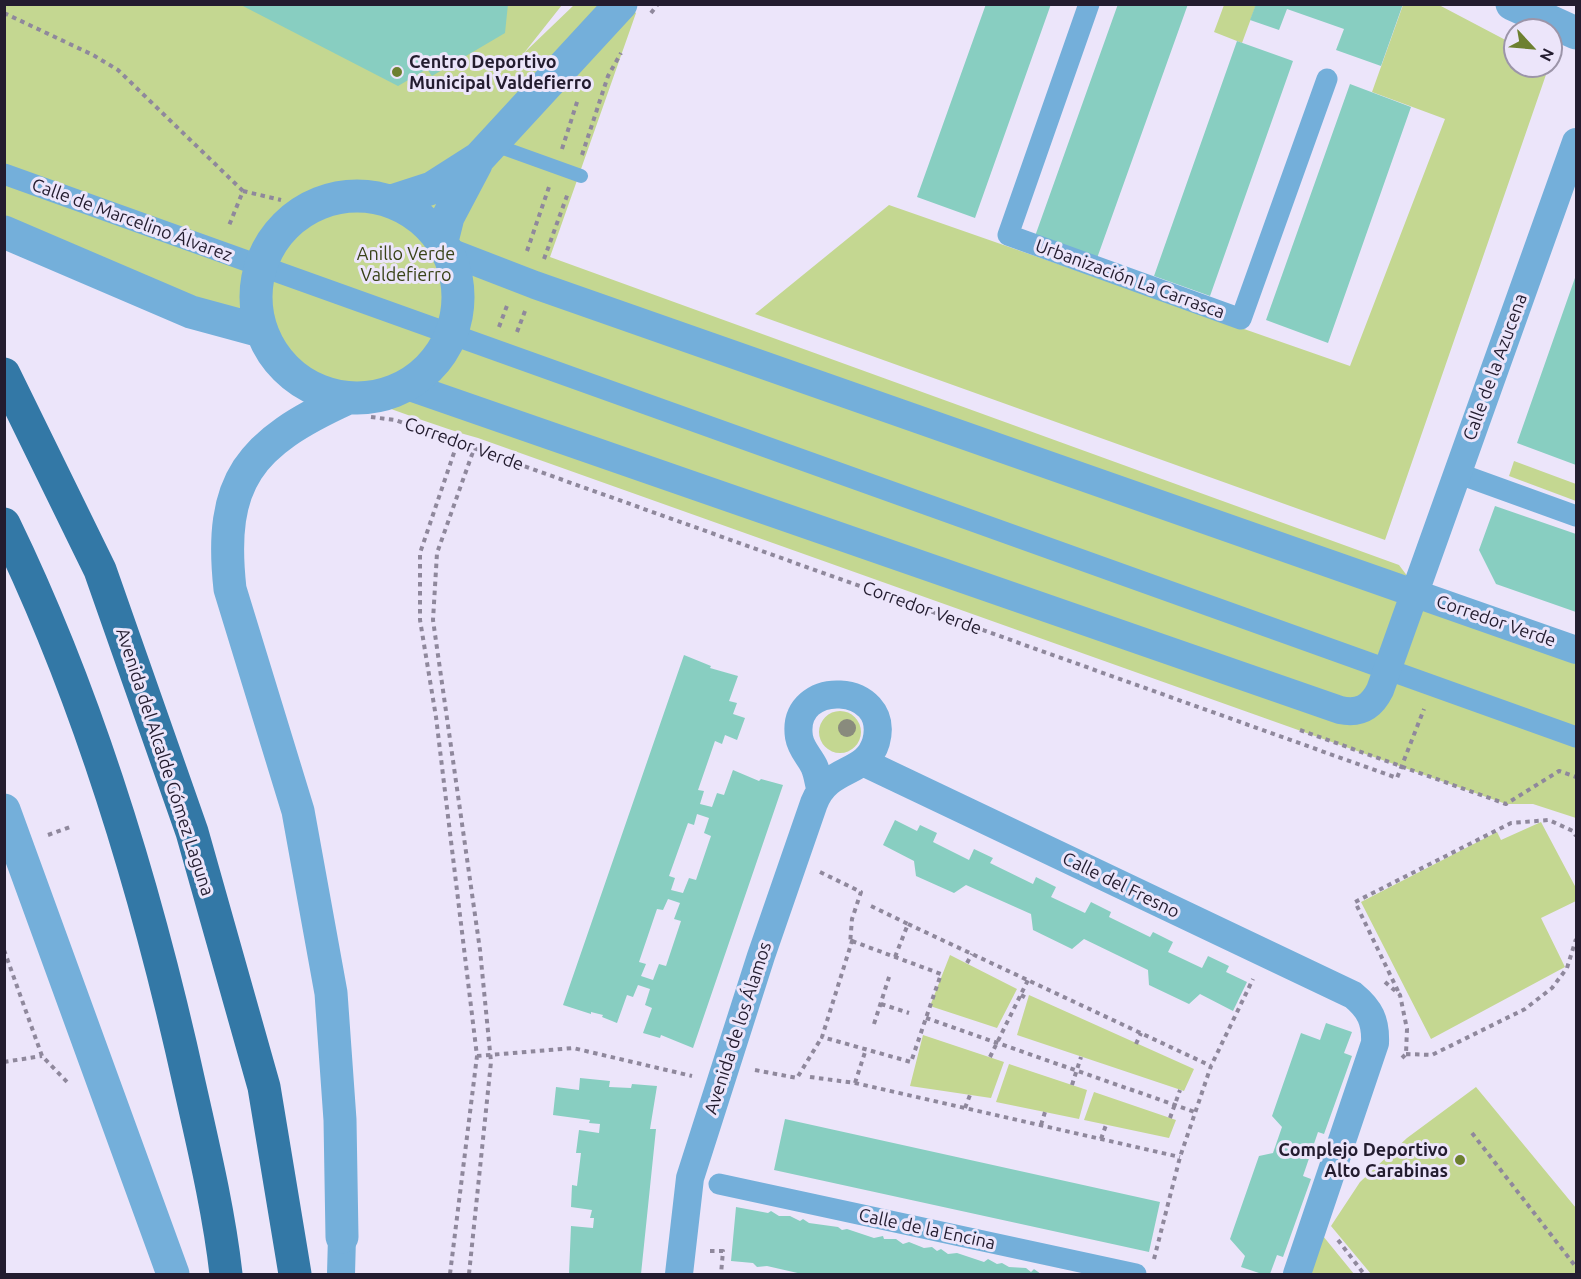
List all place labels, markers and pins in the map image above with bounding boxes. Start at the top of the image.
place label: Centro Deportivo Municipal Valdefierro [409,51,592,94]
marker: Centro Deportivo Municipal Valdefierro [390,65,404,79]
place label: Complejo Deportivo Alto Carabinas [1278,1139,1448,1182]
marker: Complejo Deportivo Alto Carabinas [1453,1153,1467,1167]

